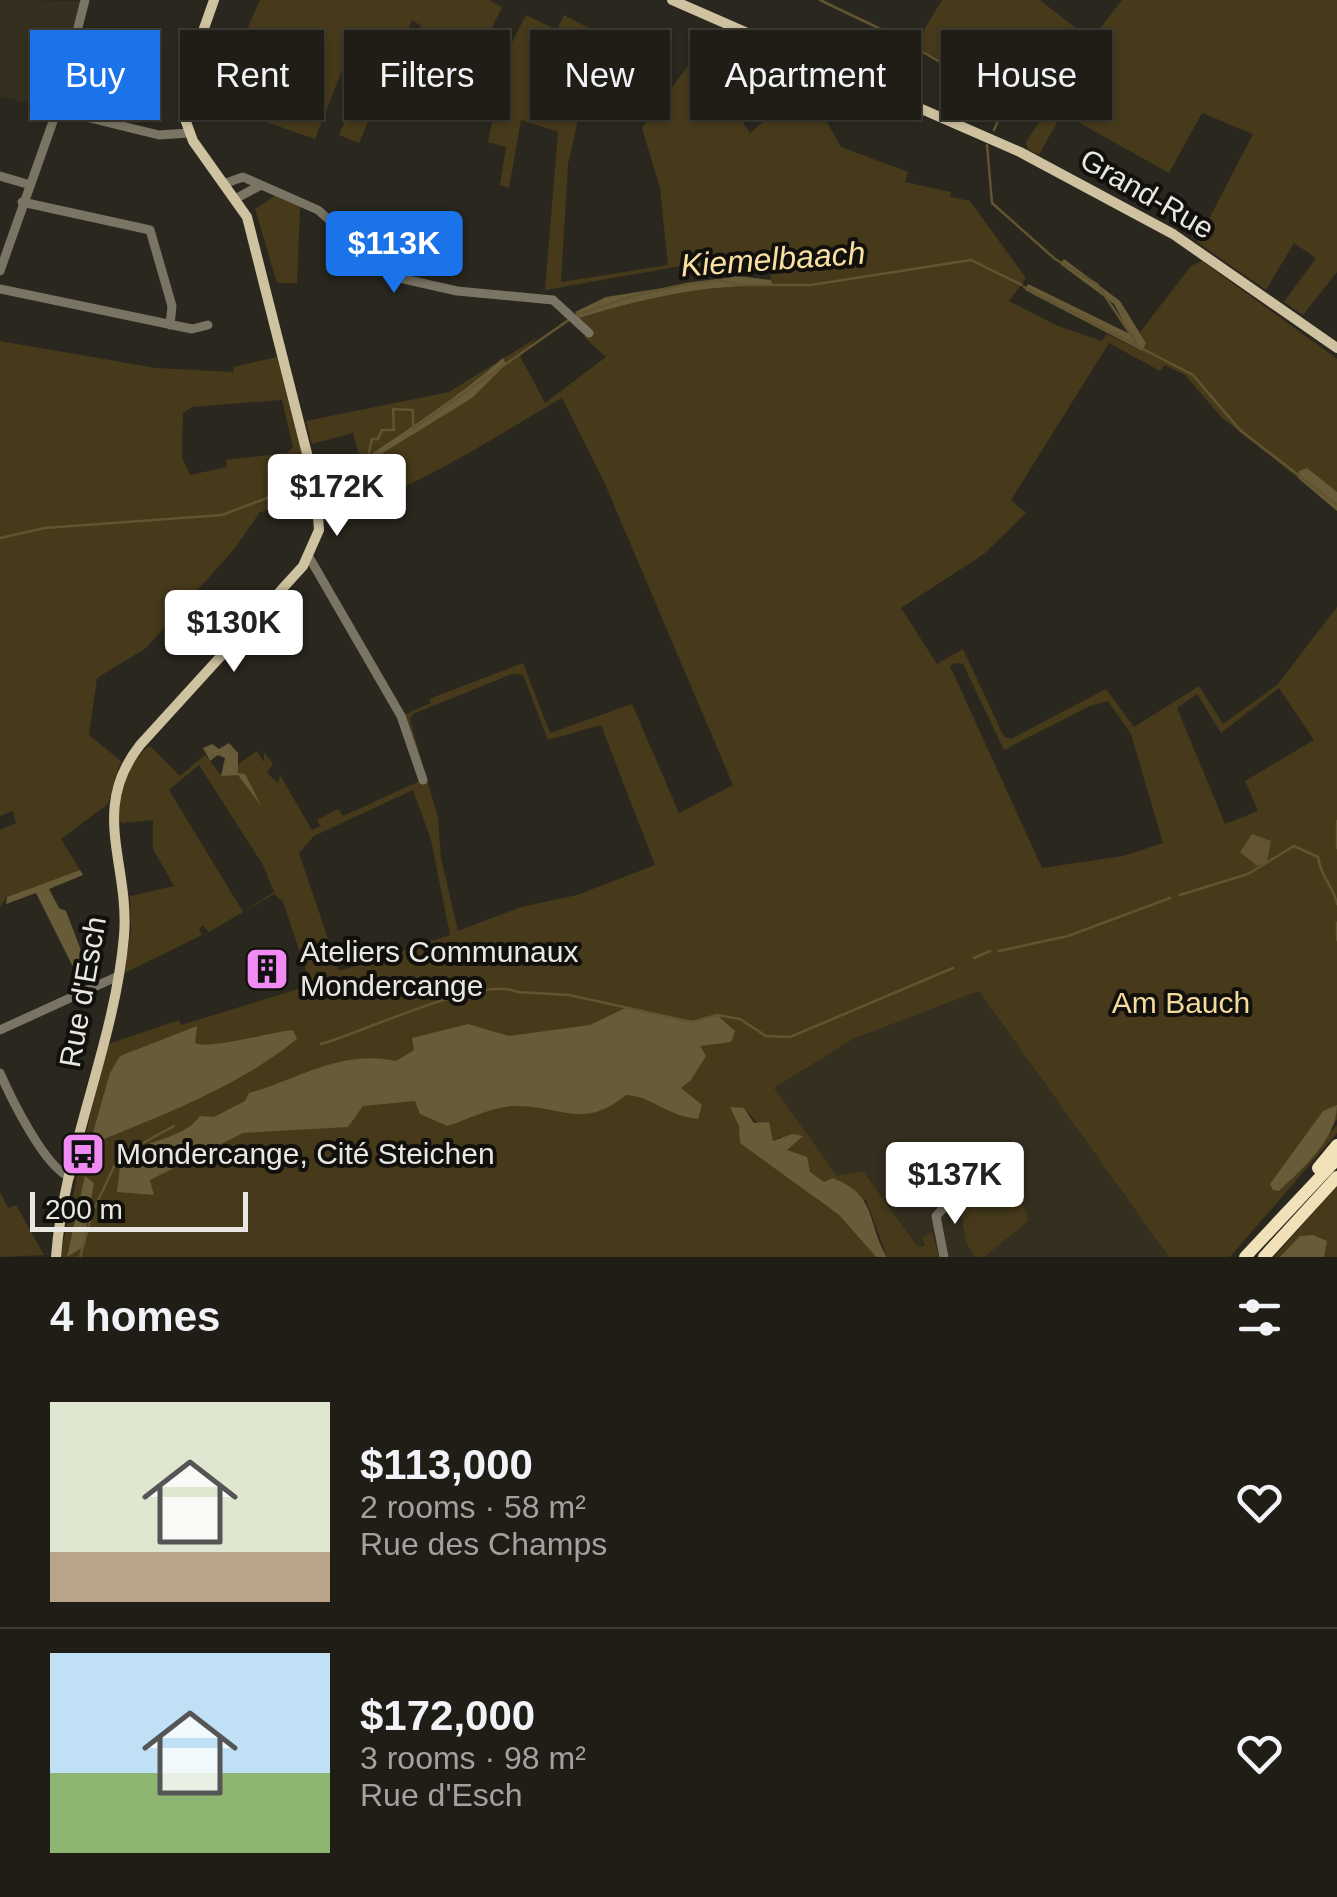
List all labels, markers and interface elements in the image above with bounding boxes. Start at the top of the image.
chip: Buy [30,30,160,120]
chip: Rent [180,30,324,120]
chip: Filters [344,30,510,120]
chip: New [530,30,670,120]
chip: Apartment [690,30,921,120]
chip: House [941,30,1112,120]
street label: Grand-Rue [1075,142,1220,245]
pin: $113K [324,211,464,296]
text: $113K [348,225,440,261]
water label: Kiemelbaach [679,235,867,283]
pin: $172K [267,454,407,539]
text: $172K [290,468,384,504]
pin: $130K [164,590,304,675]
text: $130K [187,604,281,640]
street label: Rue d'Esch [53,914,112,1070]
place label: Ateliers Communaux Mondercange [300,935,578,1002]
building icon: Ateliers Communaux Mondercange [244,946,290,992]
park label: Am Bauch [1112,986,1250,1019]
bus stop icon: Mondercange, Cité Steichen [60,1131,106,1177]
place label: Mondercange, Cité Steichen [116,1137,495,1170]
pin: $137K [885,1142,1025,1227]
text: $137K [908,1156,1002,1192]
scale bar [30,1187,248,1232]
text: 200 m [45,1194,123,1225]
icon: filters [1232,1290,1287,1345]
text: 4 homes [50,1293,220,1340]
text: $113,000 [360,1441,533,1488]
icon: home [130,1442,250,1562]
icon: heart [1232,1475,1287,1530]
text: 2 rooms · 58 m² [360,1489,586,1525]
text: Rue des Champs [360,1526,607,1562]
text: $172,000 [360,1692,535,1739]
icon: home [130,1693,250,1813]
icon: heart [1232,1726,1287,1781]
text: 3 rooms · 98 m² [360,1740,586,1776]
text: Rue d'Esch [360,1777,523,1813]

